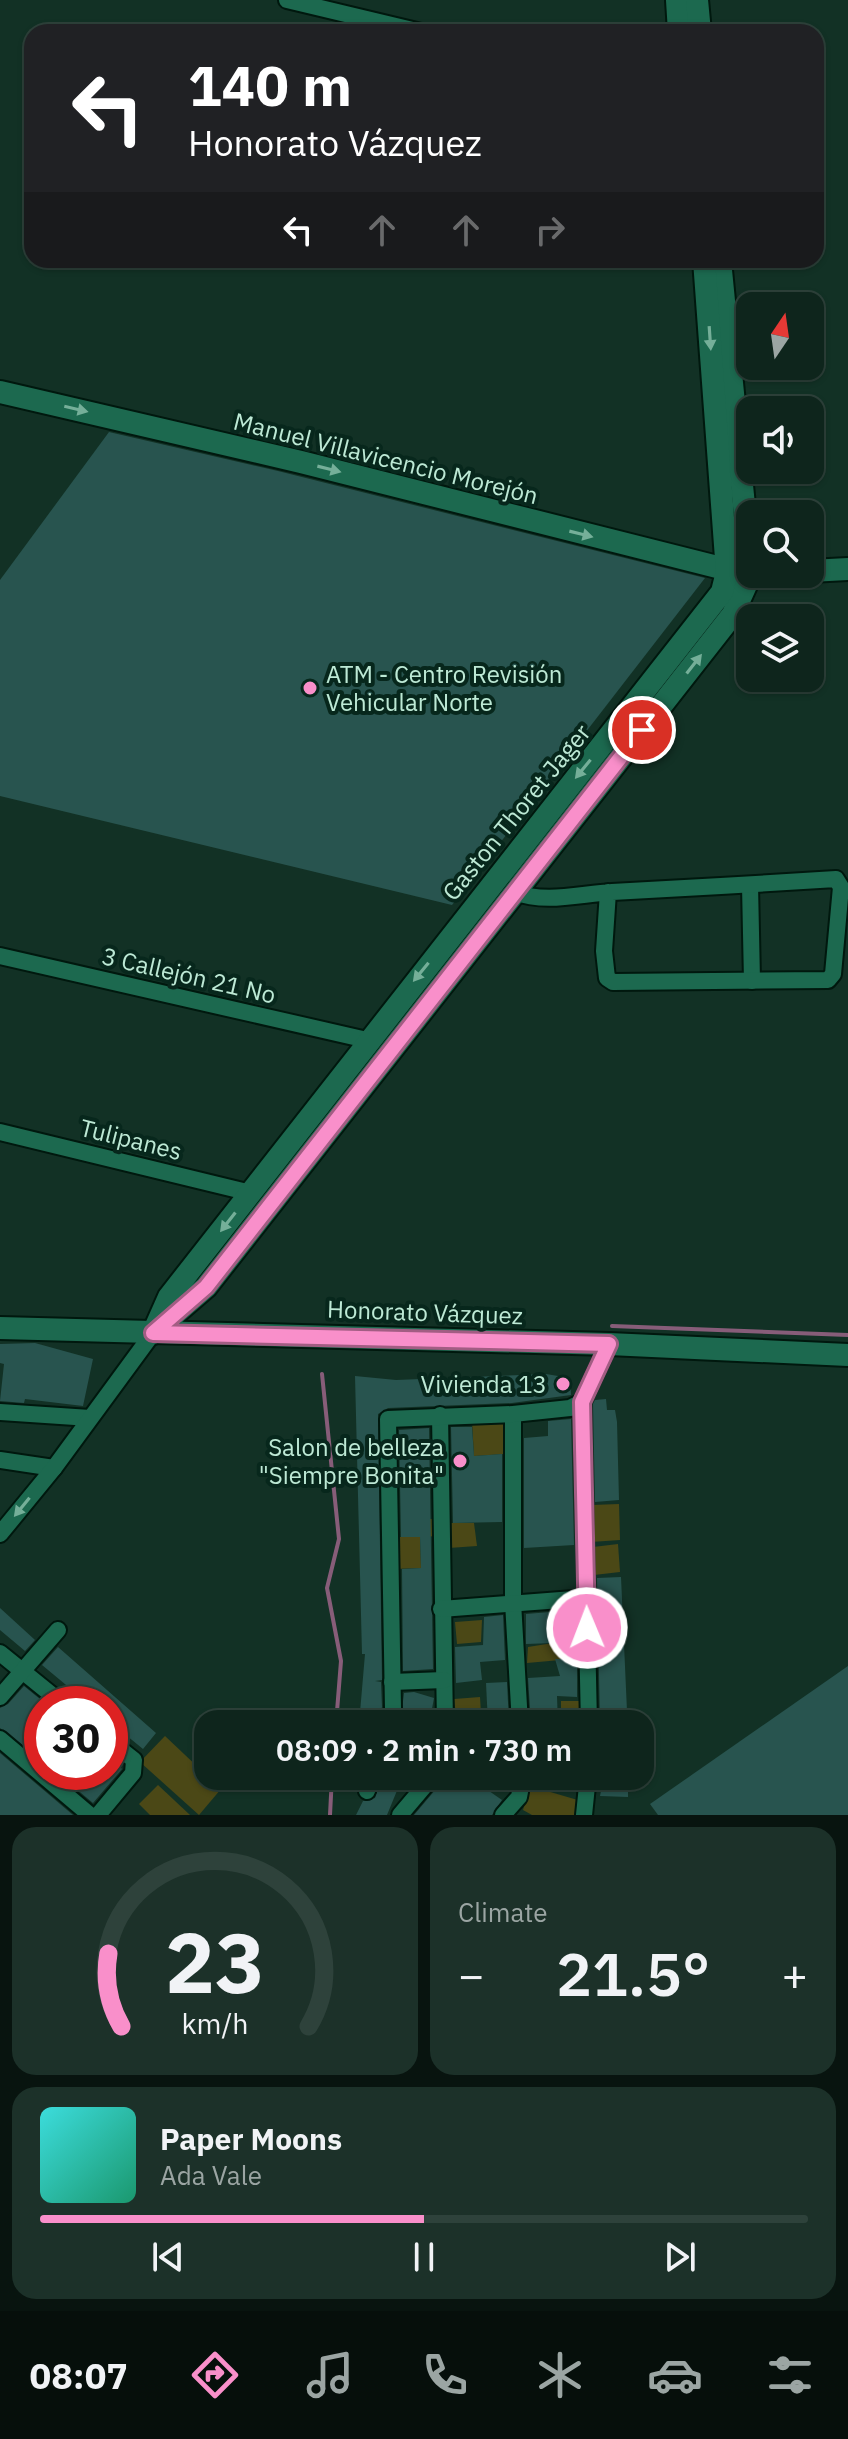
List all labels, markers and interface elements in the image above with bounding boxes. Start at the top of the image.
text: 140 m [188,49,352,121]
icon: left [56,56,160,160]
text: Honorato Vázquez [188,119,482,166]
icon: left [276,208,320,252]
icon: ahead [360,208,404,252]
icon: ahead [444,208,488,252]
icon: right [528,208,572,252]
north arrow [736,292,824,380]
map controls [736,292,824,692]
one-way arrow [704,326,717,351]
button: sound [736,396,824,484]
one-way arrow [64,404,89,416]
street label: Manuel Villavicencio Morejón [230,405,542,511]
one-way arrow [316,464,341,476]
button: search [736,500,824,588]
one-way arrow [568,529,593,541]
button: layers [736,604,824,692]
one-way arrow [686,654,702,674]
place label: ATM - Centro Revisión Vehicular Norte [326,658,562,718]
marker: ATM - Centro Revisión Vehicular Norte [301,679,319,697]
pin [608,696,676,764]
icon: arrive [620,708,664,752]
street label: Gaston Thoret Jager [435,717,597,907]
one-way arrow [576,759,592,779]
street label: 3 Callejón 21 No [99,939,279,1011]
one-way arrow [414,962,430,982]
street label: Tulipanes [77,1111,185,1167]
one-way arrow [220,1212,237,1232]
street label: Honorato Vázquez [327,1293,523,1331]
place label: Vivienda 13 [421,1368,547,1400]
marker: Vivienda 13 [554,1375,572,1393]
place label: Salon de belleza "Siempre Bonita" [259,1431,444,1491]
marker: Salon de belleza "Siempre Bonita" [451,1452,469,1470]
one-way arrow [14,1497,31,1517]
position arrow [545,1586,629,1670]
speed limit sign: 30 [24,1686,128,1790]
text: 08:09 · 2 min · 730 m [276,1730,572,1769]
text: Climate [458,1895,548,1929]
text: 23 [165,1908,265,2016]
text: 21.5° [556,1934,710,2013]
text: − [458,1946,484,2003]
text: + [782,1946,808,2003]
text: km/h [181,2005,249,2042]
text: Paper Moons [160,2119,342,2158]
text: Ada Vale [160,2158,262,2192]
icon: previous [146,2235,190,2279]
icon: pause [402,2235,446,2279]
icon: next [658,2235,702,2279]
icon: directions [187,2347,243,2403]
icon: music [302,2347,358,2403]
icon: phone [417,2347,473,2403]
icon: climate [532,2347,588,2403]
icon: car [647,2347,703,2403]
icon: filters [762,2347,818,2403]
text: 08:07 [30,2352,128,2399]

